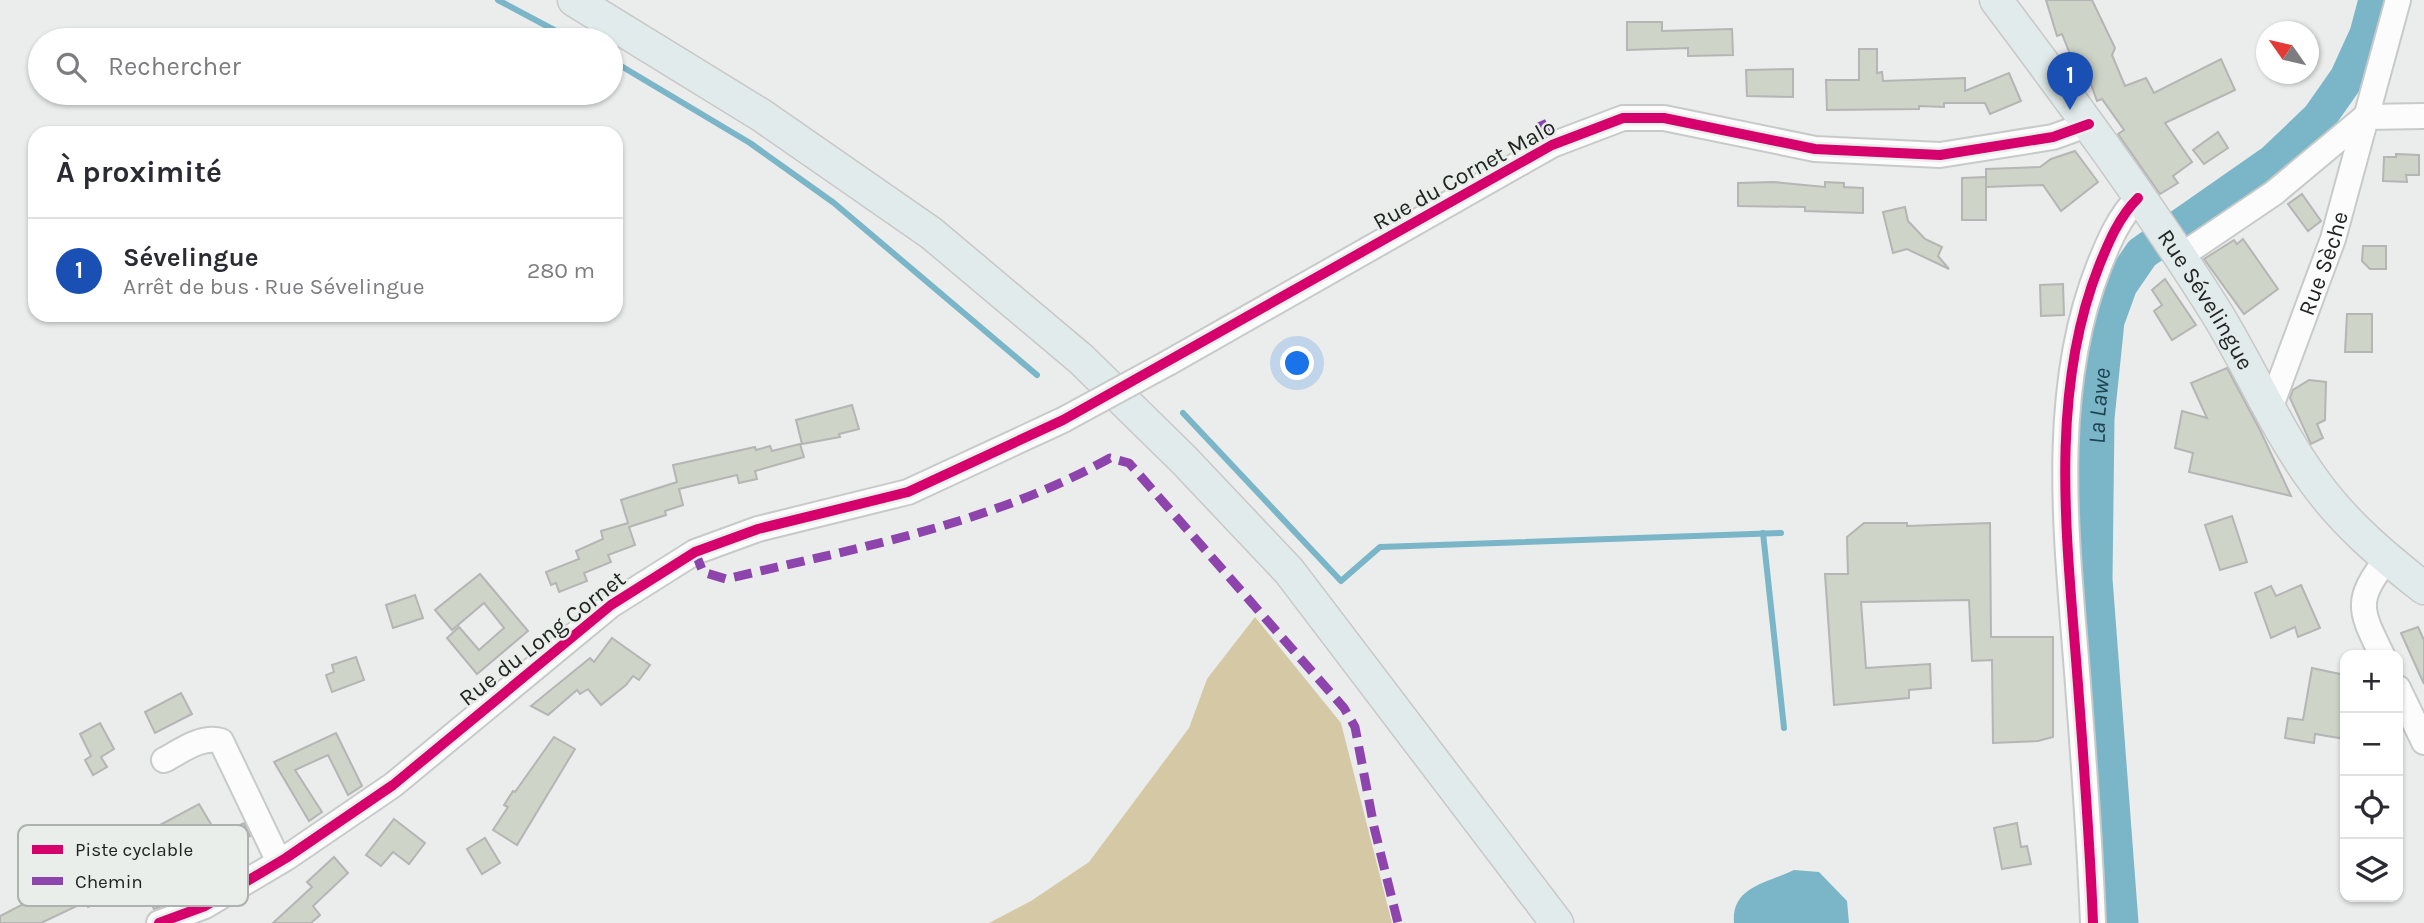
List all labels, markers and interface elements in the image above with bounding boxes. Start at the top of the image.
north arrow [2256,21,2319,84]
search box [28,28,623,105]
icon: search [52,48,90,86]
text: Rechercher [108,51,241,82]
pin: 1 [2047,52,2093,110]
street label: Rue du Cornet Malo [1368,113,1560,236]
text: À proximité [56,154,222,190]
street label: Rue Sèche [2293,208,2354,319]
street label: Rue Sévelingue [2152,224,2259,375]
text: Sévelingue [123,242,259,273]
text: 1 [75,257,83,284]
text: 280 m [527,257,595,284]
text: Arrêt de bus · Rue Sévelingue [123,273,425,300]
your location [1280,346,1314,380]
water label: La Lawe [2083,367,2116,444]
street label: Rue du Long Cornet [454,565,631,712]
map controls [2340,650,2403,902]
button: + [2340,650,2403,713]
button: − [2340,713,2403,776]
button: locate [2340,776,2403,839]
legend [18,825,248,906]
text: Piste cyclable [75,839,193,861]
button: layers [2340,839,2403,902]
text: Chemin [75,871,143,893]

